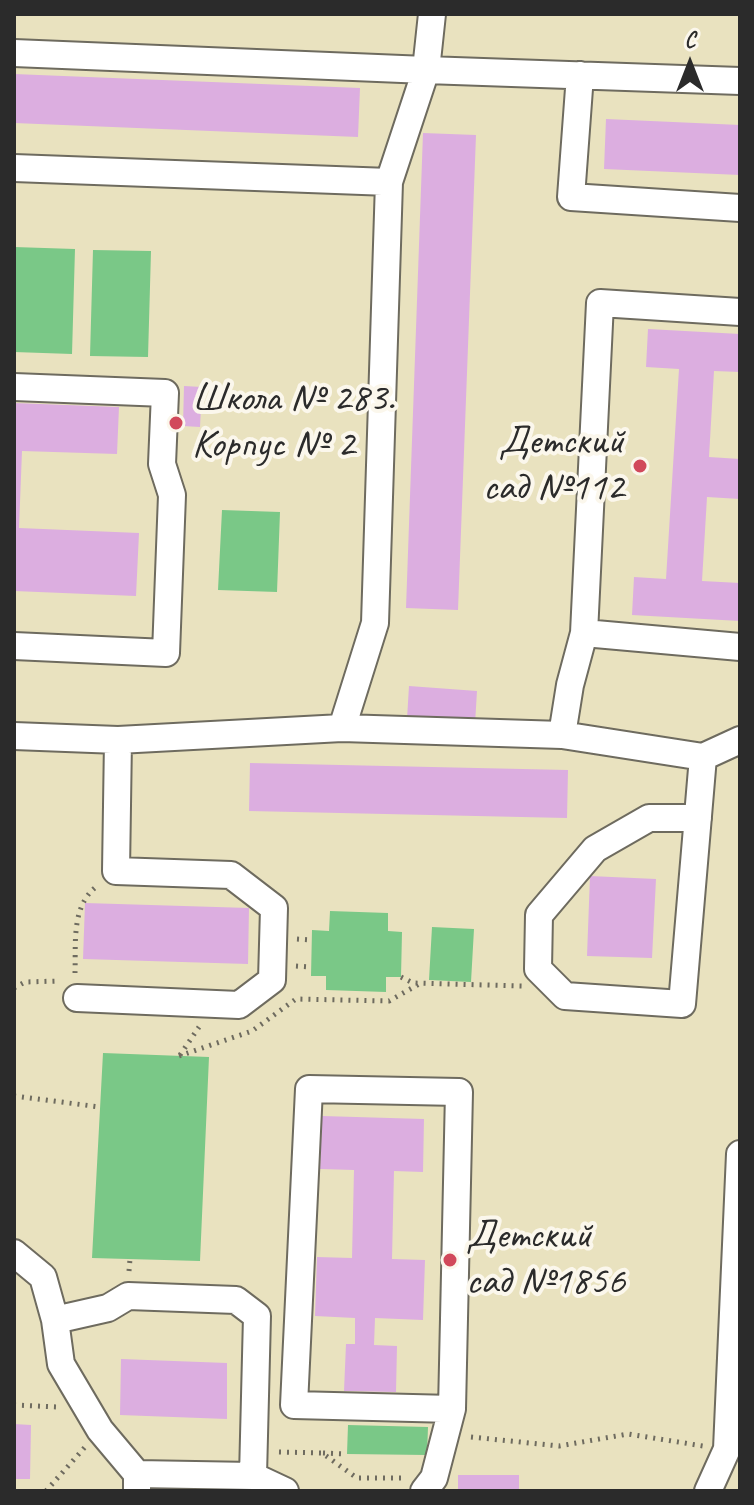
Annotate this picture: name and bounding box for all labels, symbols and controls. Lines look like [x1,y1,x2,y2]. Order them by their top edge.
north arrow [650,24,730,104]
text: С [685,26,695,54]
place label: Школа № 283. Корпус № 2 [192,376,395,470]
marker: Школа № 283. Корпус № 2 [167,414,185,432]
place label: Детский сад №112 [483,419,624,513]
marker: Детский сад №112 [631,457,649,475]
place label: Детский сад №1856 [466,1213,625,1307]
marker: Детский сад №1856 [441,1251,459,1269]

